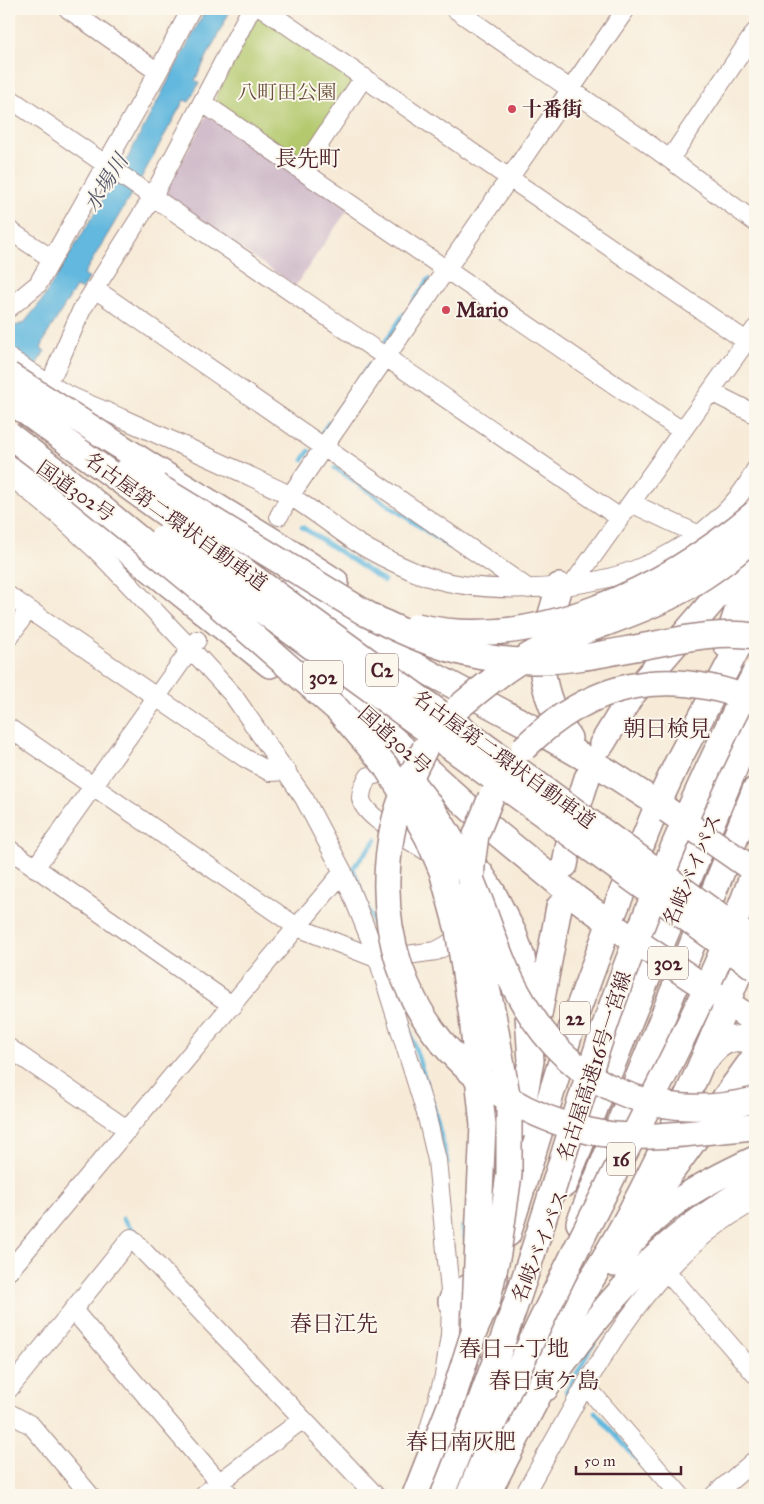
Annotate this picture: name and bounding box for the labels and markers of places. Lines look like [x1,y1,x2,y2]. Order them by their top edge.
place label: 十番街 [522,97,582,121]
marker: 十番街 [506,103,518,115]
place label: Mario [456,298,508,322]
marker: Mario [440,304,452,316]

